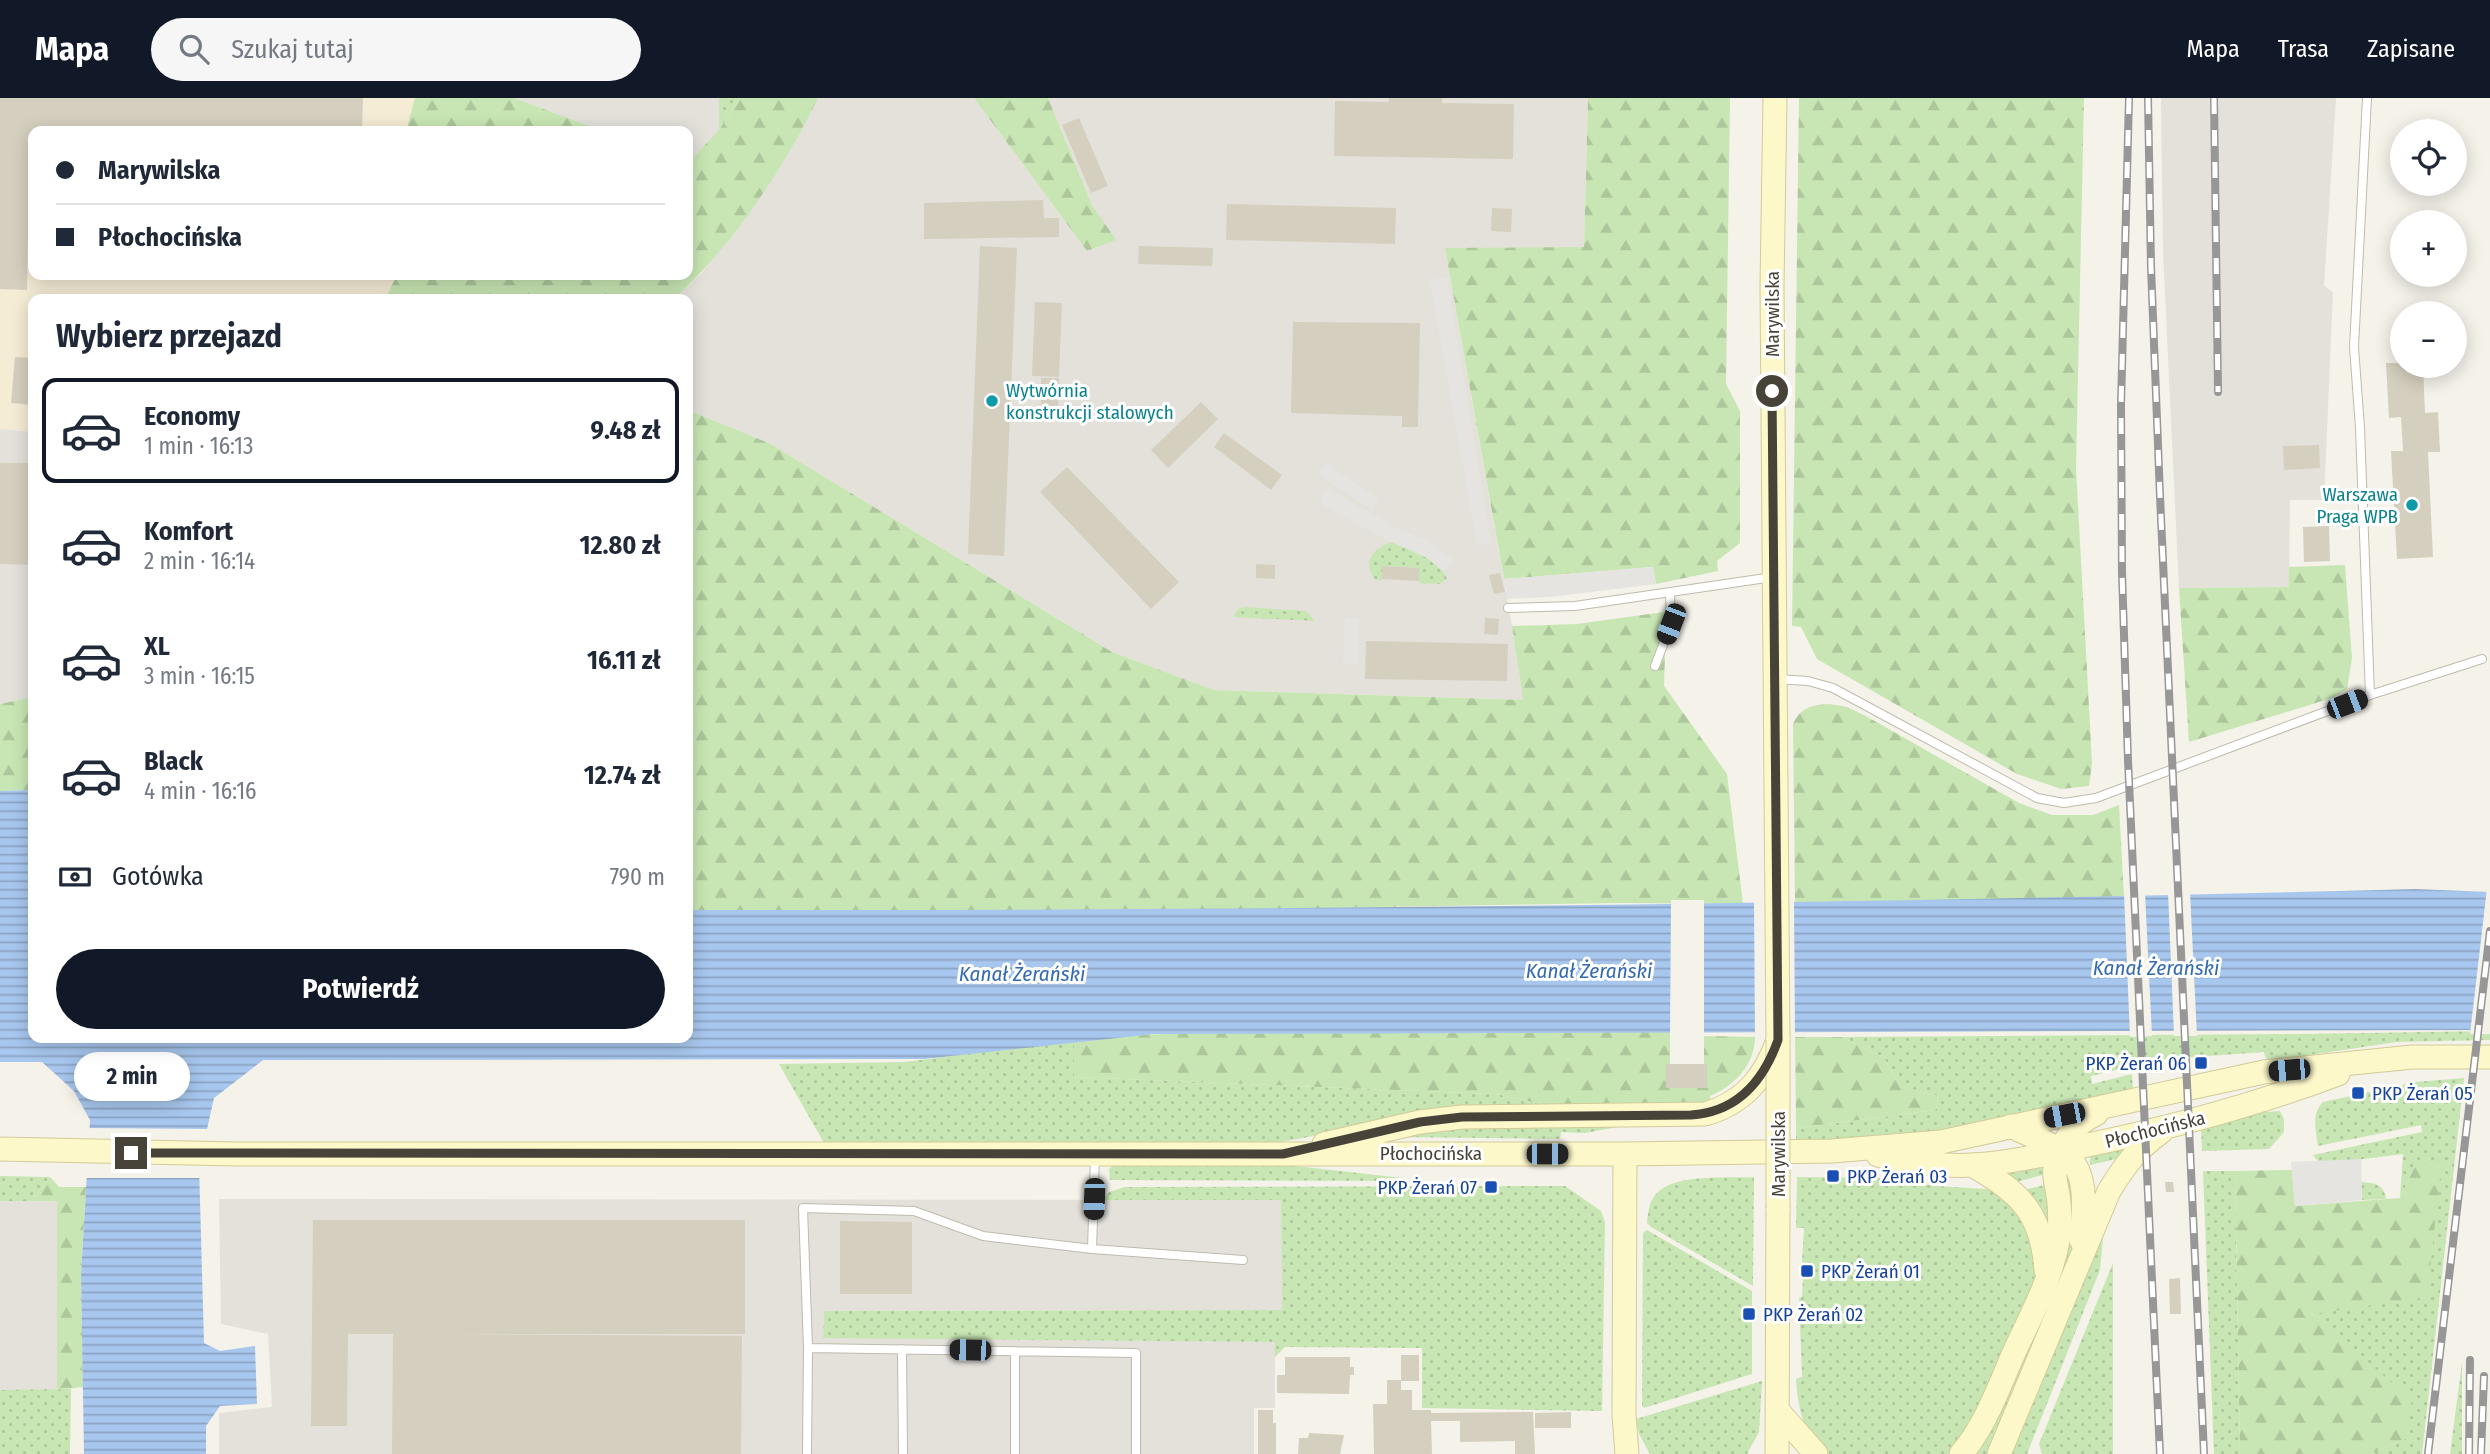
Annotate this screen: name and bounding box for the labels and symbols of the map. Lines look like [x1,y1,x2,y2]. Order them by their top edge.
street label: Marywilska [1761,271,1784,357]
route start [1756,375,1788,407]
place label: Wytwórnia konstrukcji stalowych [1006,379,1174,424]
marker: Wytwórnia konstrukcji stalowych [984,393,1000,409]
place label: Warszawa Praga WPB [2316,483,2398,528]
marker: Warszawa Praga WPB [2404,497,2420,513]
car [1654,601,1689,647]
car [2324,687,2371,721]
water label: Kanał Żerański [2093,955,2220,981]
water label: Kanał Żerański [1526,958,1653,984]
water label: Kanał Żerański [959,961,1086,987]
callout: 2 min [73,1052,189,1100]
place label: PKP Żerań 06 [2086,1052,2187,1075]
marker: PKP Żerań 06 [2193,1055,2209,1071]
car [2268,1058,2311,1082]
place label: PKP Żerań 05 [2372,1082,2473,1105]
marker: PKP Żerań 05 [2350,1085,2366,1101]
car [2042,1101,2087,1129]
street label: Płochocińska [2103,1106,2208,1153]
street label: Marywilska [1767,1111,1790,1197]
route end [115,1137,147,1169]
street label: Płochocińska [1380,1142,1482,1165]
car [1527,1144,1569,1165]
place label: PKP Żerań 03 [1847,1165,1947,1188]
marker: PKP Żerań 03 [1825,1168,1841,1184]
place label: PKP Żerań 07 [1378,1176,1477,1199]
car [1083,1178,1106,1220]
marker: PKP Żerań 07 [1483,1179,1499,1195]
place label: PKP Żerań 01 [1821,1260,1920,1283]
marker: PKP Żerań 01 [1799,1263,1815,1279]
place label: PKP Żerań 02 [1763,1303,1863,1326]
marker: PKP Żerań 02 [1741,1306,1757,1322]
car [949,1339,992,1361]

